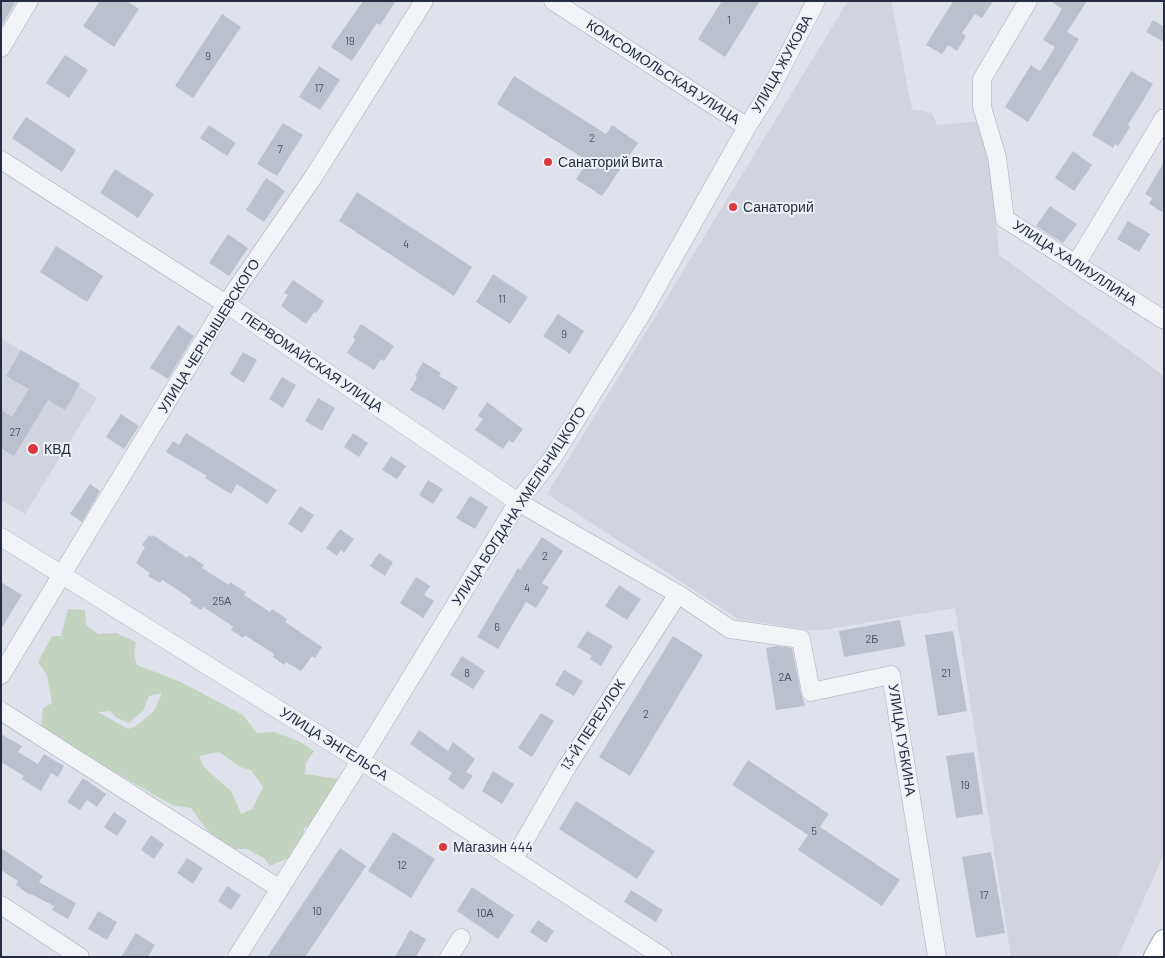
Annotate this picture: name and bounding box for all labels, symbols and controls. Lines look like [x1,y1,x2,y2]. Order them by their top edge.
street label: УЛИЦА ЖУКОВА [748,12,816,116]
house number: 1 [727,13,731,27]
street label: КОМСОМОЛЬСКАЯ УЛИЦА [583,16,743,128]
house number: 19 [345,34,355,48]
house number: 9 [205,49,211,63]
house number: 17 [314,81,324,95]
house number: 2 [589,131,595,145]
house number: 7 [277,142,283,156]
place label: Санаторий Вита [558,154,663,170]
marker: Санаторий Вита [542,156,554,168]
place label: Санаторий [743,199,814,215]
marker: Санаторий [727,201,739,213]
street label: УЛИЦА ХАЛИУЛЛИНА [1010,217,1140,309]
house number: 4 [403,237,409,251]
street label: УЛИЦА ЧЕРНЫШЕВСКОГО [155,256,263,416]
house number: 11 [498,292,506,306]
street label: ПЕРВОМАЙСКАЯ УЛИЦА [238,308,386,416]
house number: 9 [561,327,567,341]
street label: УЛИЦА БОГДАНА ХМЕЛЬНИЦКОГО [448,403,590,609]
house number: 27 [9,425,21,439]
place label: КВД [44,441,71,457]
marker: КВД [26,442,40,456]
house number: 2 [542,549,548,563]
house number: 4 [524,581,530,595]
house number: 25А [213,594,231,608]
house number: 6 [494,620,500,634]
house number: 2Б [865,632,879,646]
house number: 8 [464,666,470,680]
house number: 21 [941,666,951,680]
house number: 2А [778,670,792,684]
street label: 13-Й ПЕРЕУЛОК [557,676,629,774]
street label: УЛИЦА ГУБКИНА [885,683,919,797]
street label: УЛИЦА ЭНГЕЛЬСА [277,704,391,784]
house number: 2 [643,707,649,721]
house number: 19 [960,778,970,792]
house number: 5 [811,824,817,838]
place label: Магазин 444 [453,839,533,855]
marker: Магазин 444 [437,841,449,853]
house number: 12 [397,858,407,872]
house number: 17 [979,888,989,902]
house number: 10 [312,904,322,918]
house number: 10А [476,906,494,920]

